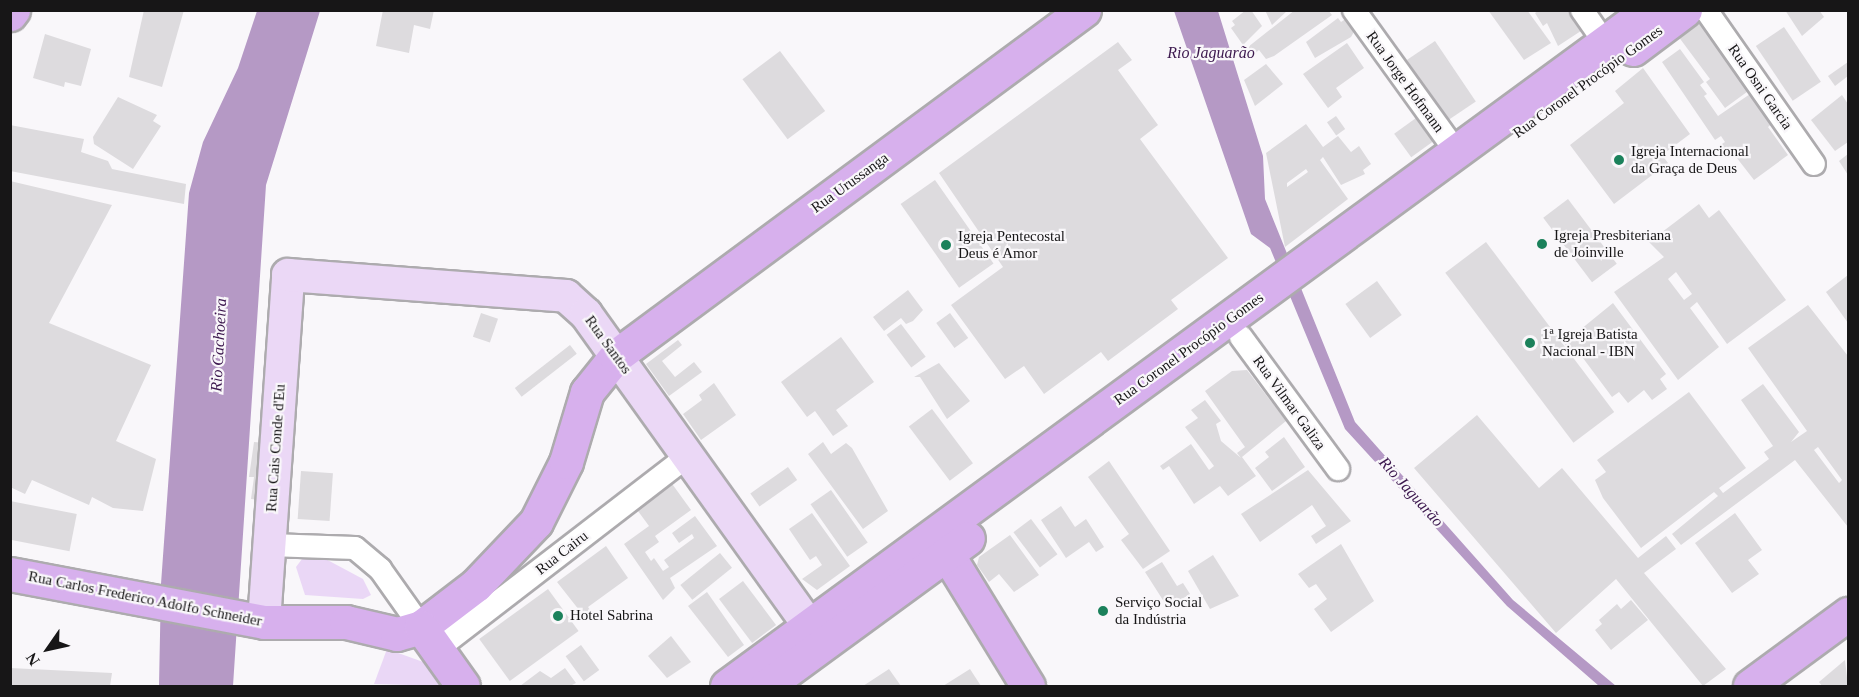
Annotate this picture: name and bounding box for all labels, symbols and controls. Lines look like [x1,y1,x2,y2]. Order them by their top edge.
street label: Rua Coronel Procópio Gomes [1510,22,1666,142]
street label: Rua Jorge Hofmann [1362,28,1448,136]
street label: Rua Osni Garcia [1724,41,1796,133]
water label: Rio Jaguarão [1167,43,1255,63]
place label: Igreja Internacional da Graça de Deus [1631,142,1749,177]
street label: Rua Urussanga [808,149,892,217]
marker: Igreja Internacional da Graça de Deus [1612,153,1626,167]
place label: Igreja Presbiteriana de Joinville [1554,226,1671,261]
place label: Igreja Pentecostal Deus é Amor [958,227,1065,262]
marker: Igreja Presbiteriana de Joinville [1535,237,1549,251]
marker: Igreja Pentecostal Deus é Amor [939,238,953,252]
street label: Rua Coronel Procópio Gomes [1111,289,1267,409]
water label: Rio Cachoeira [207,298,231,392]
street label: Rua Santos [581,312,635,378]
place label: 1ª Igreja Batista Nacional - IBN [1542,325,1638,360]
marker: 1ª Igreja Batista Nacional - IBN [1523,336,1537,350]
street label: Rua Vilmar Galiza [1249,352,1329,454]
street label: Rua Cais Conde d'Eu [263,383,289,513]
water label: Rio Jaguarão [1375,453,1447,531]
street label: Rua Cairu [532,527,592,579]
street label: Rua Carlos Frederico Adolfo Schneider [26,567,264,631]
place label: Serviço Social da Indústria [1115,593,1202,628]
marker: Serviço Social da Indústria [1096,604,1110,618]
place label: Hotel Sabrina [570,607,653,625]
marker: Hotel Sabrina [551,609,565,623]
north arrow [18,619,78,679]
text: N [22,650,43,669]

